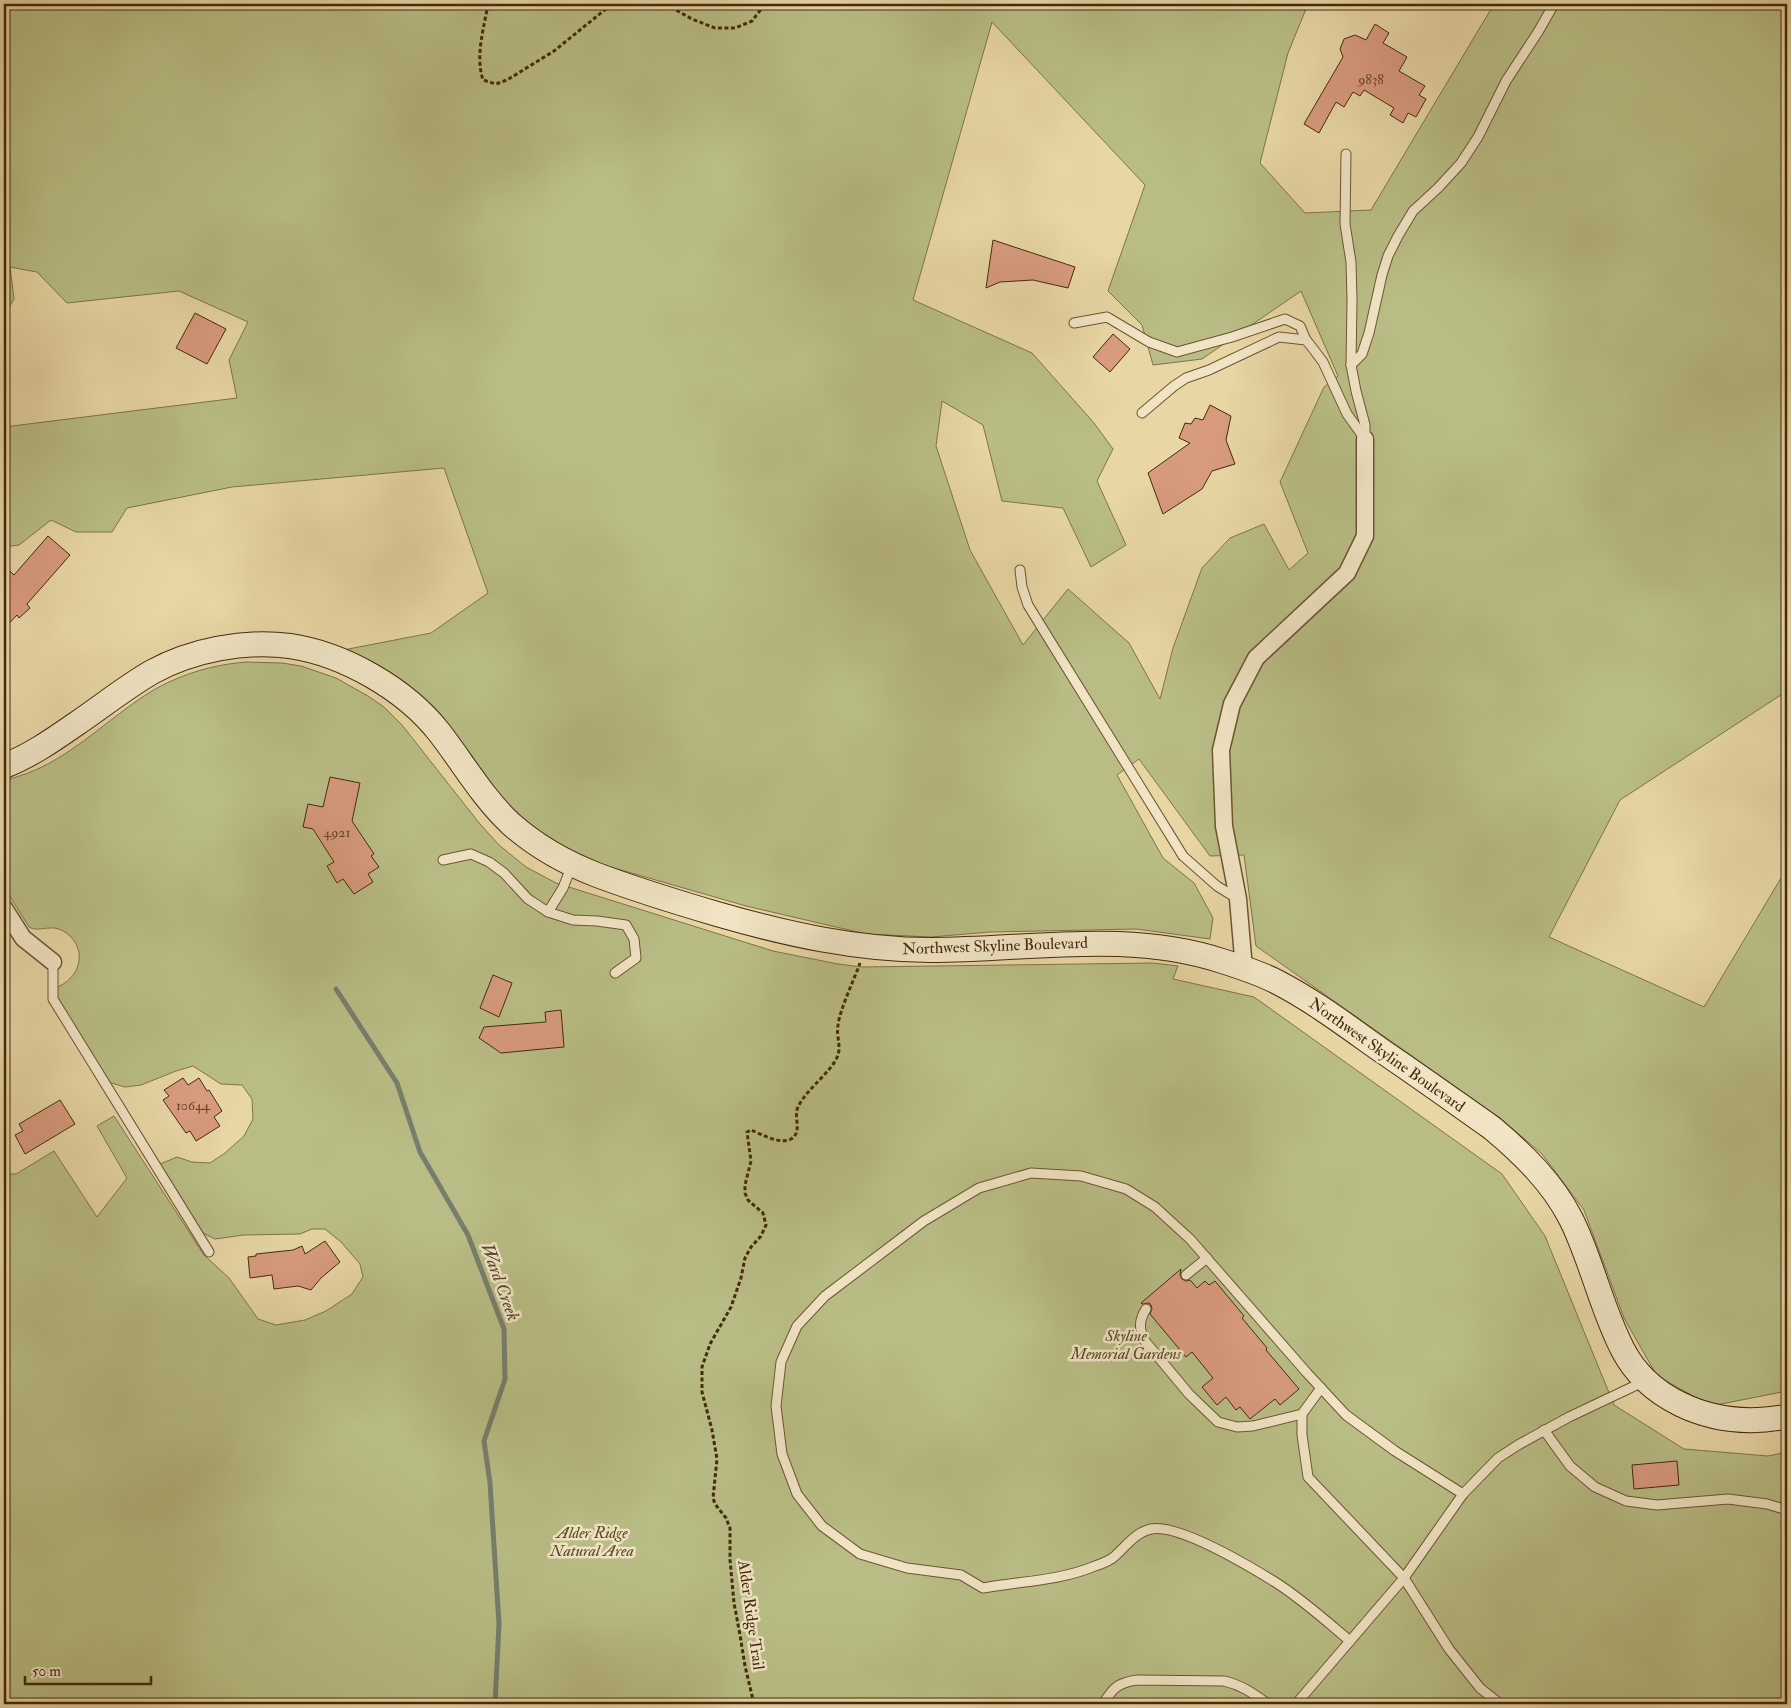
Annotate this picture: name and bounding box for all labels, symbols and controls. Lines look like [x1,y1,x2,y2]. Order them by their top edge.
house number: 9838 [1357,71,1384,88]
house number: 4921 [324,824,350,841]
street label: Northwest Skyline Boulevard [902,933,1088,959]
street label: Northwest Skyline Boulevard [1305,993,1469,1117]
house number: 10644 [176,1097,212,1114]
water label: Ward Creek [475,1240,525,1324]
park label: Skyline Memorial Gardens [1070,1326,1182,1364]
park label: Alder Ridge Natural Area [549,1523,634,1561]
street label: Alder Ridge Trail [733,1558,769,1671]
scale bar [25,1653,151,1685]
text: 50 m [32,1662,61,1681]

